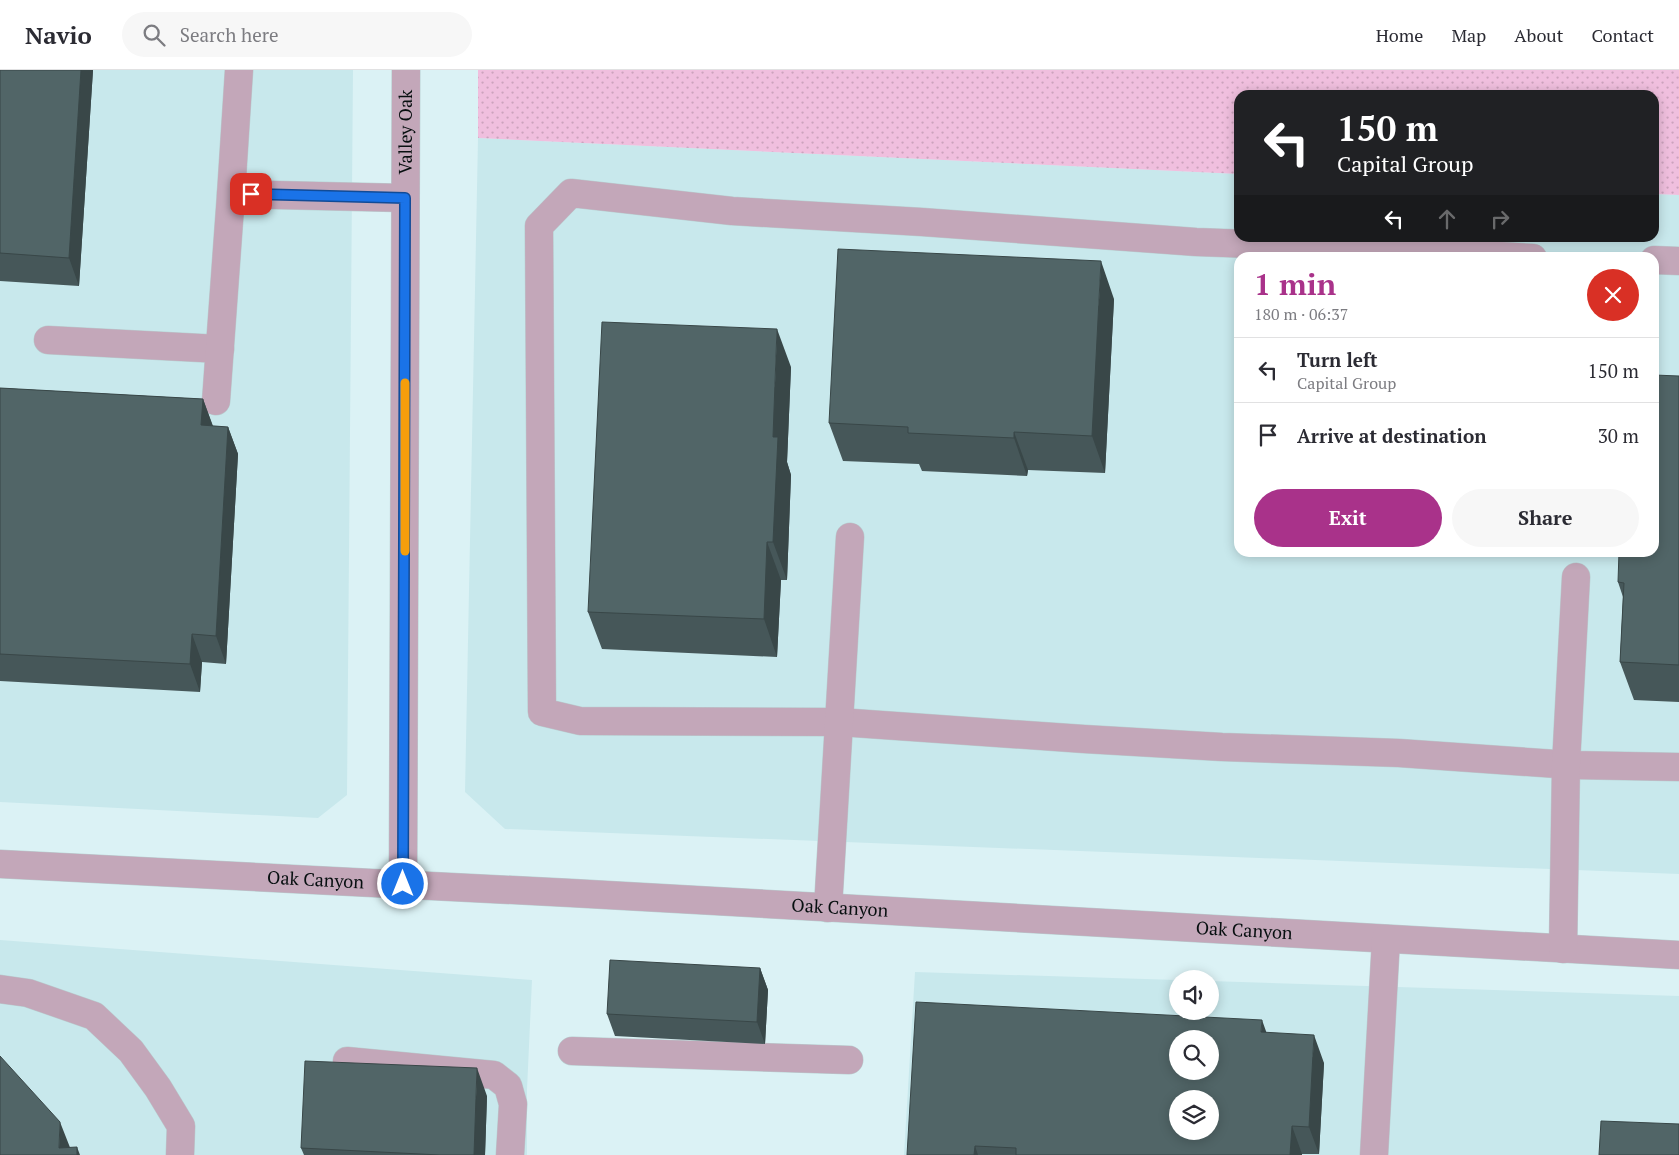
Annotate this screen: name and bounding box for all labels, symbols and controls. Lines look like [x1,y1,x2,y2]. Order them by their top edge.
search box [122,12,472,57]
text: Navio [25,19,92,51]
icon: search [140,21,168,49]
text: Search here [180,22,279,47]
text: Home [1376,23,1423,47]
text: Map [1451,23,1486,47]
text: About [1514,23,1563,47]
text: Contact [1591,23,1654,47]
street label: Valley Oak [393,89,417,174]
text: 150 m [1337,105,1438,151]
icon: left [1254,110,1319,175]
text: Capital Group [1337,149,1473,178]
pin [230,173,272,215]
icon: arrive [237,180,265,208]
icon: left [1380,205,1408,233]
icon: ahead [1433,205,1461,233]
icon: right [1486,205,1514,233]
text: 1 min [1254,264,1336,304]
button: close [1587,269,1639,321]
text: 180 m · 06:37 [1254,303,1348,325]
text: Turn left [1297,347,1378,372]
icon: left [1254,356,1282,384]
text: 150 m [1588,358,1639,383]
text: Capital Group [1297,372,1396,394]
icon: arrive [1254,421,1282,449]
text: Arrive at destination [1297,423,1486,448]
text: 30 m [1598,423,1639,448]
button: Exit [1254,489,1442,547]
button: Share [1452,489,1639,547]
position arrow [376,857,428,909]
street label: Oak Canyon [267,865,365,893]
street label: Oak Canyon [791,892,889,922]
street label: Oak Canyon [1195,915,1294,944]
map controls [1169,970,1219,1140]
button: sound [1169,970,1219,1020]
button: search [1169,1030,1219,1080]
button: layers [1169,1090,1219,1140]

